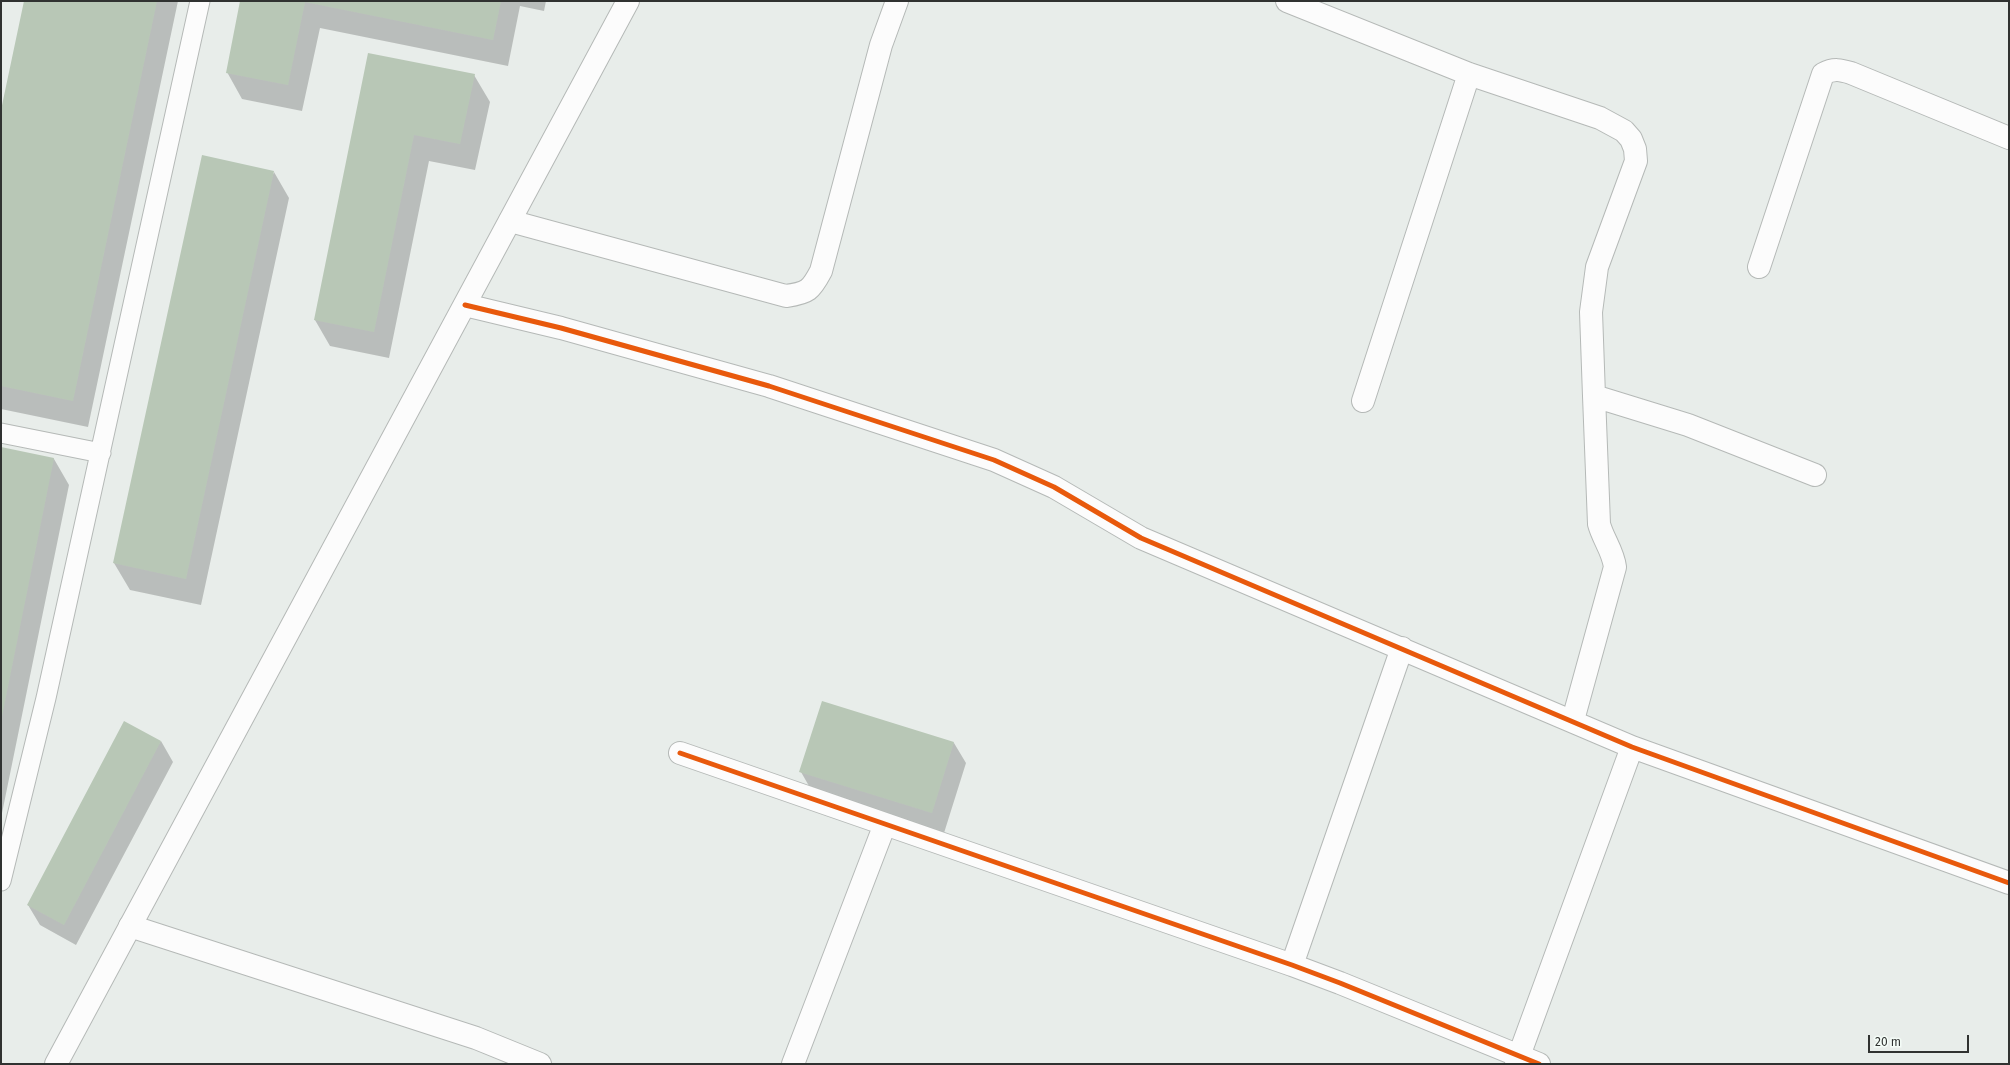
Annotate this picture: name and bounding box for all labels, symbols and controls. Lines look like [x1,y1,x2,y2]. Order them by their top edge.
scale bar [1870,1027,1971,1053]
text: 20 m [1875,1035,1901,1049]

